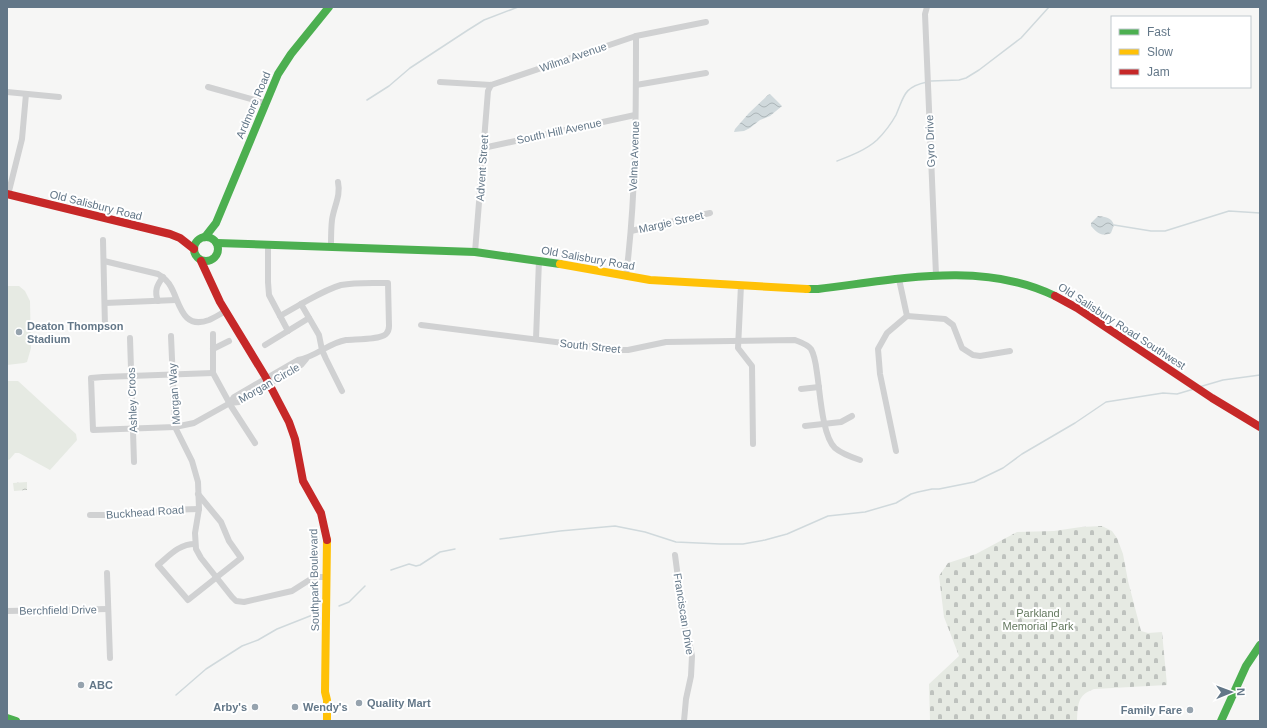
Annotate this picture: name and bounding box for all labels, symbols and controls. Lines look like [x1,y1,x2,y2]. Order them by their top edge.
legend [1111,16,1251,88]
text: Fast [1147,25,1171,39]
street label: Wilma Avenue [538,40,608,74]
text: Slow [1147,45,1173,59]
text: Jam [1147,65,1170,79]
street label: Ardmore Road [233,70,273,140]
street label: Gyro Drive [923,115,937,167]
street label: South Hill Avenue [515,116,603,146]
street label: Velma Avenue [627,121,641,191]
street label: Advent Street [474,134,490,202]
street label: Old Salisbury Road [49,188,143,222]
street label: Margie Street [637,209,705,235]
street label: Old Salisbury Road [540,244,636,272]
street label: Old Salisbury Road Southwest [1056,280,1188,372]
place label: Deaton Thompson Stadium [27,320,124,345]
marker: Deaton Thompson Stadium [14,327,24,337]
street label: South Street [559,337,621,355]
street label: Morgan Circle [236,361,302,405]
street label: Morgan Way [166,362,182,425]
street label: Ashley Croos [125,367,139,433]
street label: Buckhead Road [106,503,184,521]
street label: Southpark Boulevard [307,529,321,631]
street label: Franciscan Drive [672,572,696,656]
street label: Berchfield Drive [19,603,97,617]
park label: Parkland Memorial Park [1003,607,1074,632]
north arrow [1211,672,1251,712]
place label: ABC [89,679,113,691]
marker: ABC [76,680,86,690]
text: N [1235,688,1247,696]
place label: Quality Mart [367,697,431,709]
marker: Quality Mart [354,698,364,708]
place label: Arby's [213,701,247,713]
place label: Wendy's [303,701,348,713]
marker: Arby's [250,702,260,712]
marker: Wendy's [290,702,300,712]
place label: Family Fare [1121,704,1182,716]
marker: Family Fare [1185,705,1195,715]

